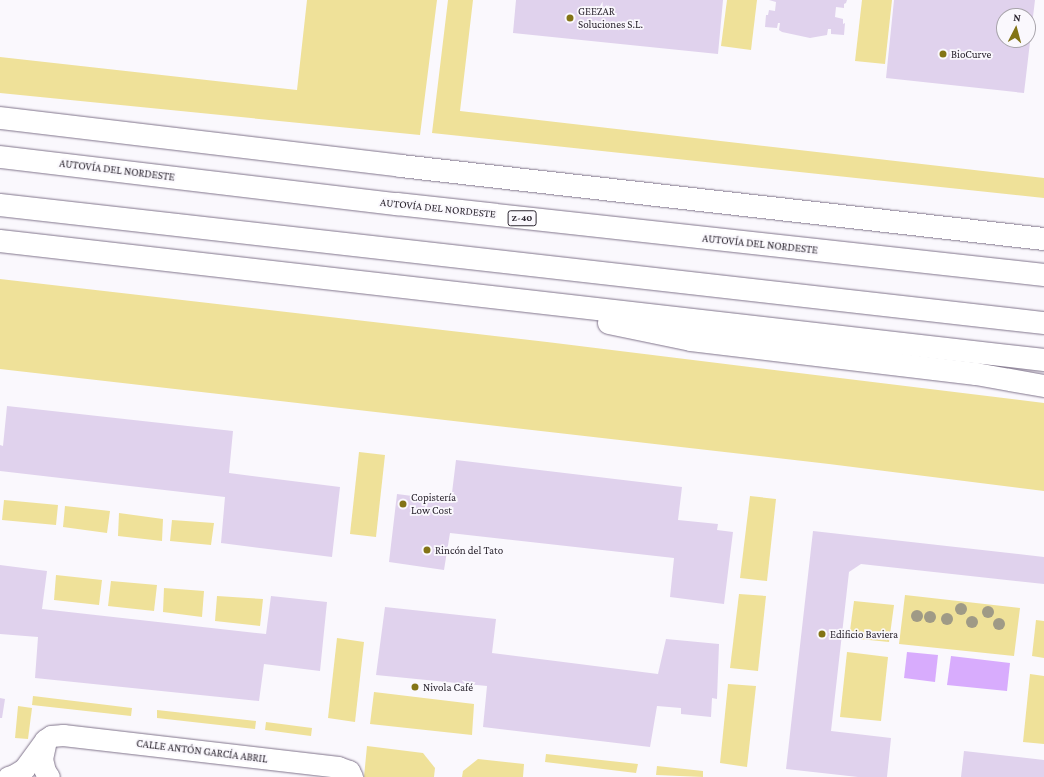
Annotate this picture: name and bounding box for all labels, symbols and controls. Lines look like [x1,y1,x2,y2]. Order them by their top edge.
place label: GEEZAR Soluciones S.L. [578,5,643,31]
north arrow [996,8,1036,48]
text: N [1013,11,1022,23]
marker: GEEZAR Soluciones S.L. [565,13,575,23]
place label: BioCurve [951,47,991,61]
marker: BioCurve [938,49,948,59]
street label: AUTOVÍA DEL NORDESTE [59,156,175,184]
street label: AUTOVÍA DEL NORDESTE [380,195,496,221]
road number: Z-40 [507,210,537,226]
street label: AUTOVÍA DEL NORDESTE [702,231,818,257]
place label: Copistería Low Cost [411,491,456,517]
marker: Copistería Low Cost [398,499,408,509]
place label: Rincón del Tato [435,543,503,557]
marker: Rincón del Tato [422,545,432,555]
place label: Edificio Baviera [830,627,898,641]
marker: Edificio Baviera [817,629,827,639]
place label: Nivola Café [423,680,473,694]
marker: Nivola Café [410,682,420,692]
street label: CALLE ANTÓN GARCÍA ABRIL [136,736,268,766]

